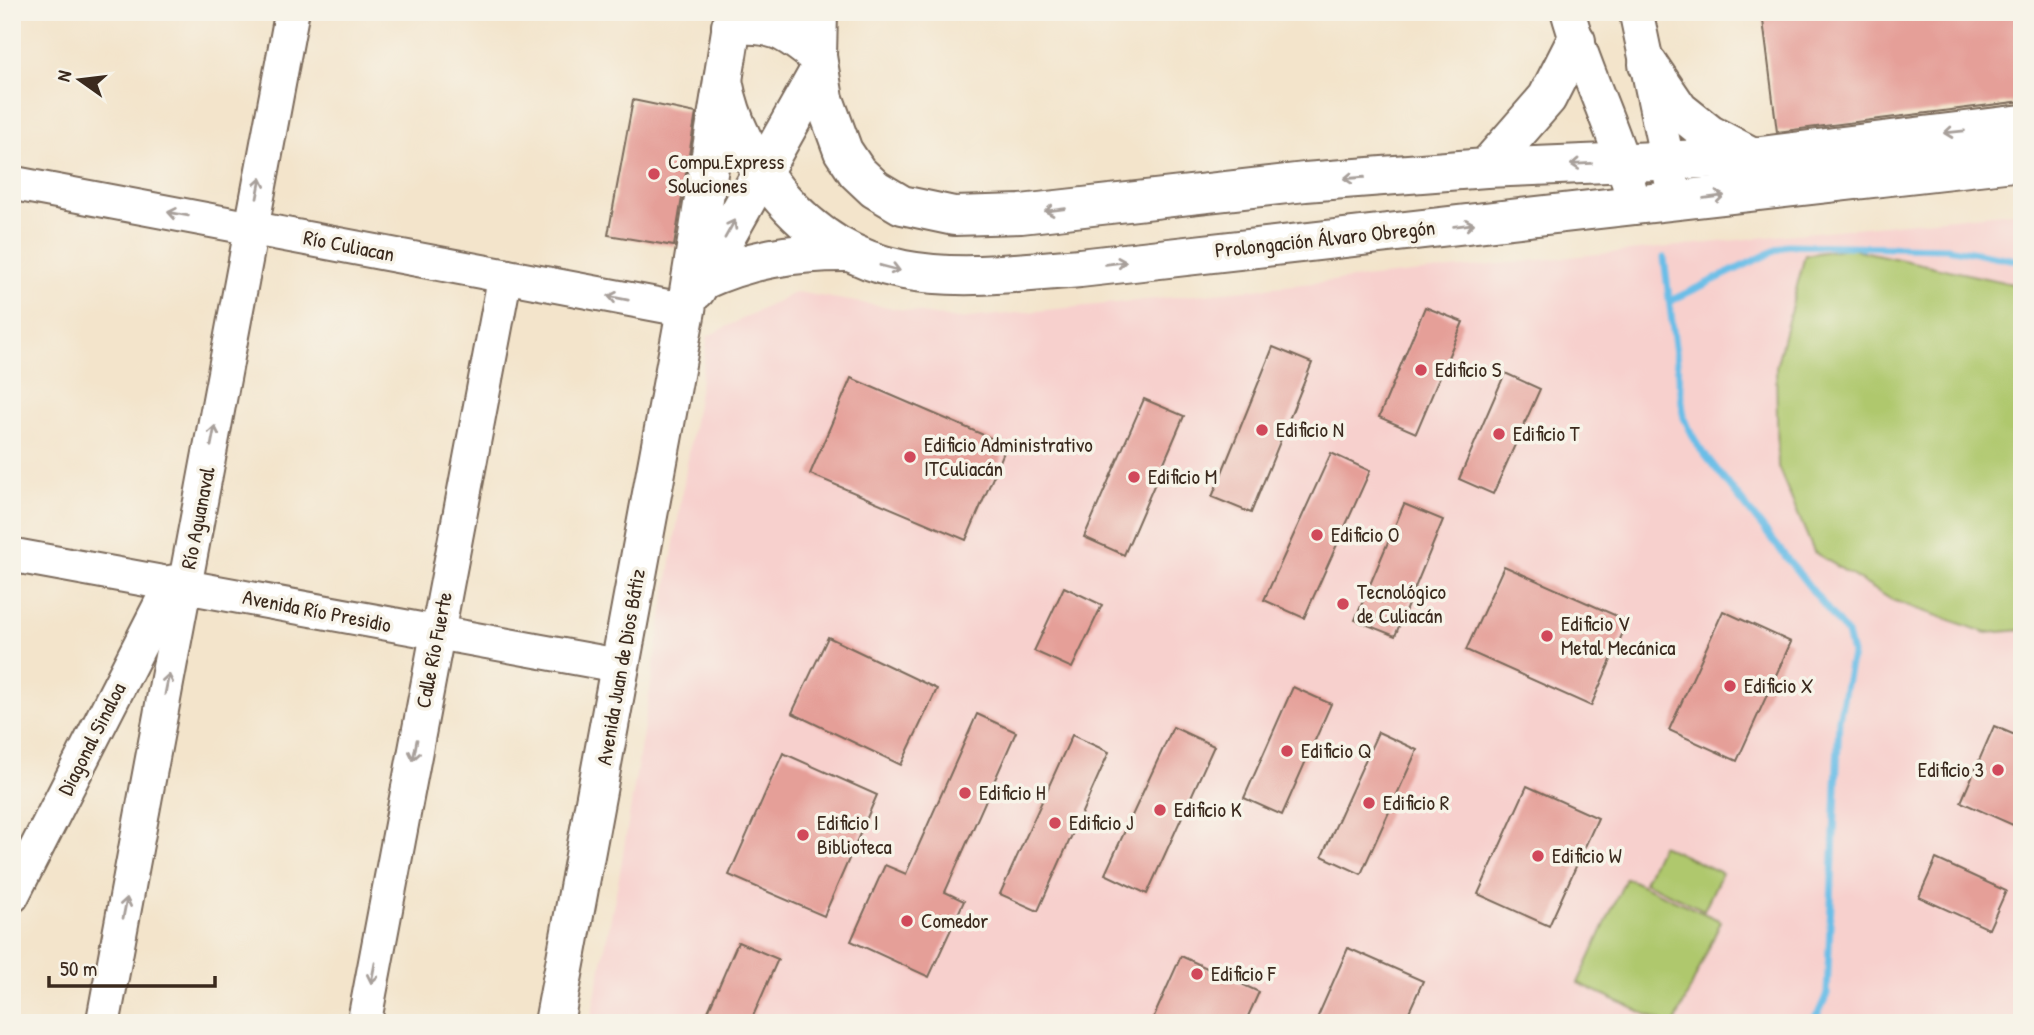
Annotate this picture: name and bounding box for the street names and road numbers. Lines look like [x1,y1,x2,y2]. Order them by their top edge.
street label: Prolongación Álvaro Obregón [1213,213,1437,264]
street label: Río Culiacan [301,223,397,269]
street label: Río Aguanaval [173,464,222,572]
street label: Avenida Juan de Dios Bátiz [589,567,652,767]
street label: Avenida Río Presidio [240,582,394,639]
street label: Calle Río Fuerte [408,589,459,710]
street label: Diagonal Sinaloa [51,677,132,800]

